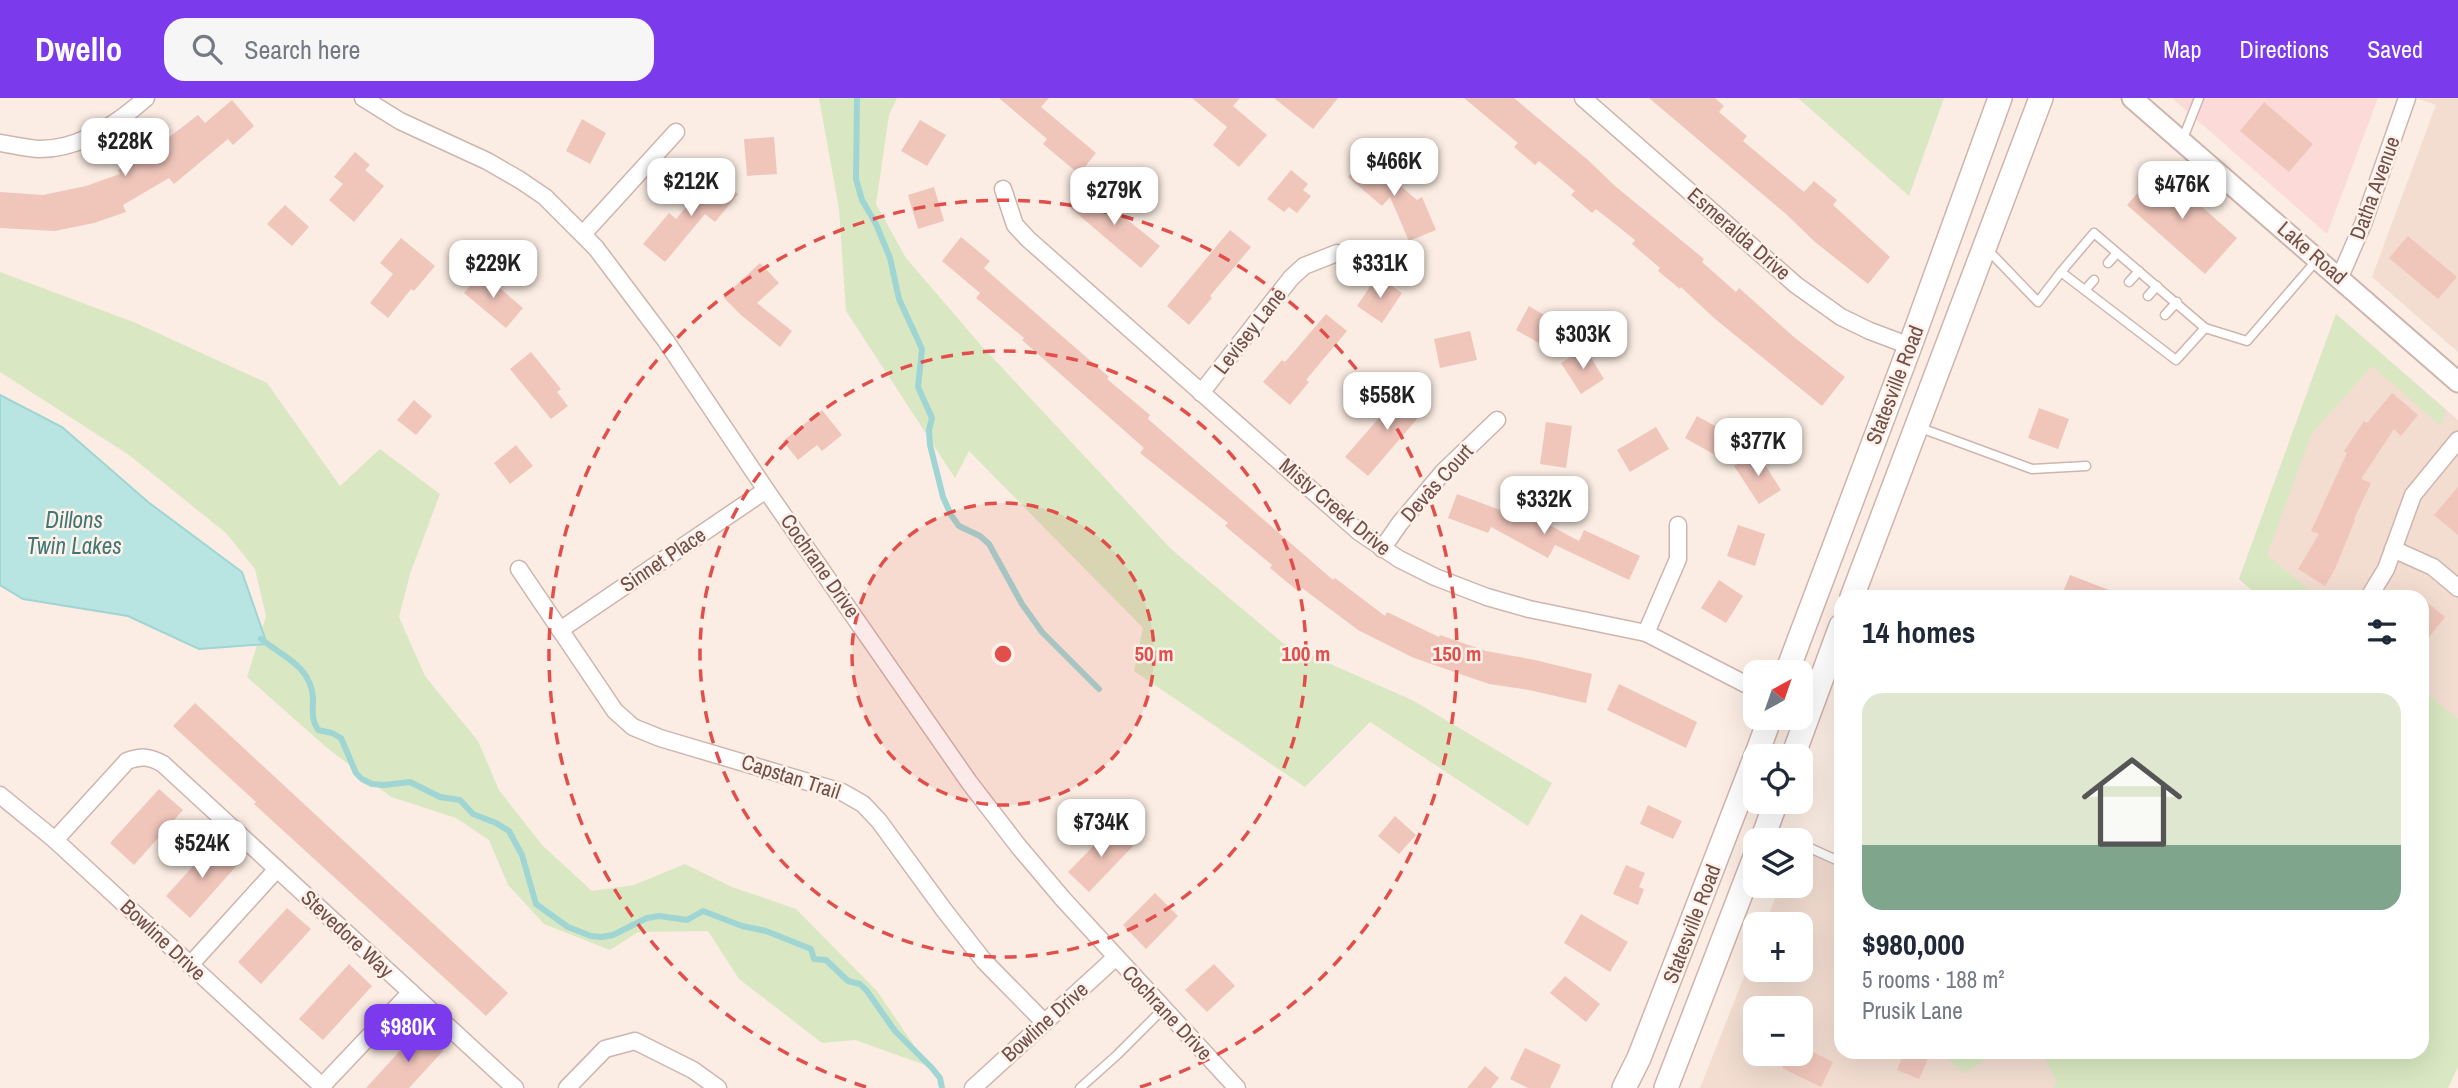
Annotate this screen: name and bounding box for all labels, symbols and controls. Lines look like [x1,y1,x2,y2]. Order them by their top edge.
search box [164,18,654,81]
text: Dwello [35,27,122,71]
icon: search [188,30,226,68]
text: Search here [244,32,360,67]
text: Map [2163,33,2201,65]
text: Directions [2239,33,2329,65]
text: Saved [2367,33,2423,65]
pin: $228K [76,118,174,178]
text: $228K [97,125,153,156]
street label: Datha Avenue [2342,132,2407,243]
pin: $466K [1345,139,1443,198]
text: $466K [1366,145,1422,176]
pin: $212K [642,158,740,218]
pin: $476K [2133,162,2231,221]
text: $212K [663,165,719,196]
pin: $279K [1065,167,1163,227]
text: $476K [2154,168,2210,199]
text: $279K [1086,174,1142,205]
street label: Esmeralda Drive [1681,181,1797,287]
street label: Lake Road [2271,214,2353,291]
pin: $229K [444,240,542,300]
pin: $331K [1331,240,1429,300]
text: $229K [465,247,521,278]
text: $331K [1352,247,1408,278]
street label: Levisey Lane [1207,281,1293,380]
pin: $303K [1534,312,1632,371]
text: $303K [1555,318,1611,349]
street label: Statesville Road [1859,321,1931,449]
pin: $558K [1338,372,1436,432]
text: $558K [1359,379,1415,410]
pin: $377K [1709,418,1807,478]
text: $377K [1730,425,1786,456]
street label: Devas Court [1394,437,1480,528]
street label: Misty Creek Drive [1273,451,1397,562]
pin: $332K [1495,476,1593,536]
text: $332K [1516,483,1572,514]
water label: Dillons Twin Lakes [26,504,122,561]
street label: Cochrane Drive [774,508,867,623]
street label: Sinnet Place [614,520,711,599]
text: 14 homes [1862,612,1976,652]
icon: filters [2363,613,2401,651]
text: 50 m [1134,639,1174,668]
text: 100 m [1282,639,1330,668]
text: 150 m [1433,639,1481,668]
centre of rings [991,642,1015,666]
north arrow [1743,660,1813,730]
map controls [1743,660,1813,1066]
icon: home [2069,739,2195,865]
button: locate [1743,744,1813,814]
street label: Capstan Trail [738,747,844,806]
pin: $734K [1052,800,1150,859]
text: $734K [1073,806,1129,837]
pin: $524K [153,820,251,880]
text: $524K [174,827,230,858]
button: layers [1743,828,1813,898]
street label: Statesville Road [1656,860,1728,988]
street label: Stevedore Way [295,883,400,984]
street label: Bowline Drive [114,892,212,987]
button: + [1743,912,1813,982]
text: $980,000 [1862,924,1965,964]
street label: Cochrane Drive [1116,959,1219,1067]
text: 5 rooms · 188 m² [1862,964,2005,995]
street label: Bowline Drive [995,975,1094,1068]
text: Prusik Lane [1862,995,1963,1026]
button: − [1743,996,1813,1066]
pin: $980K [359,1004,457,1064]
text: $980K [380,1011,436,1042]

